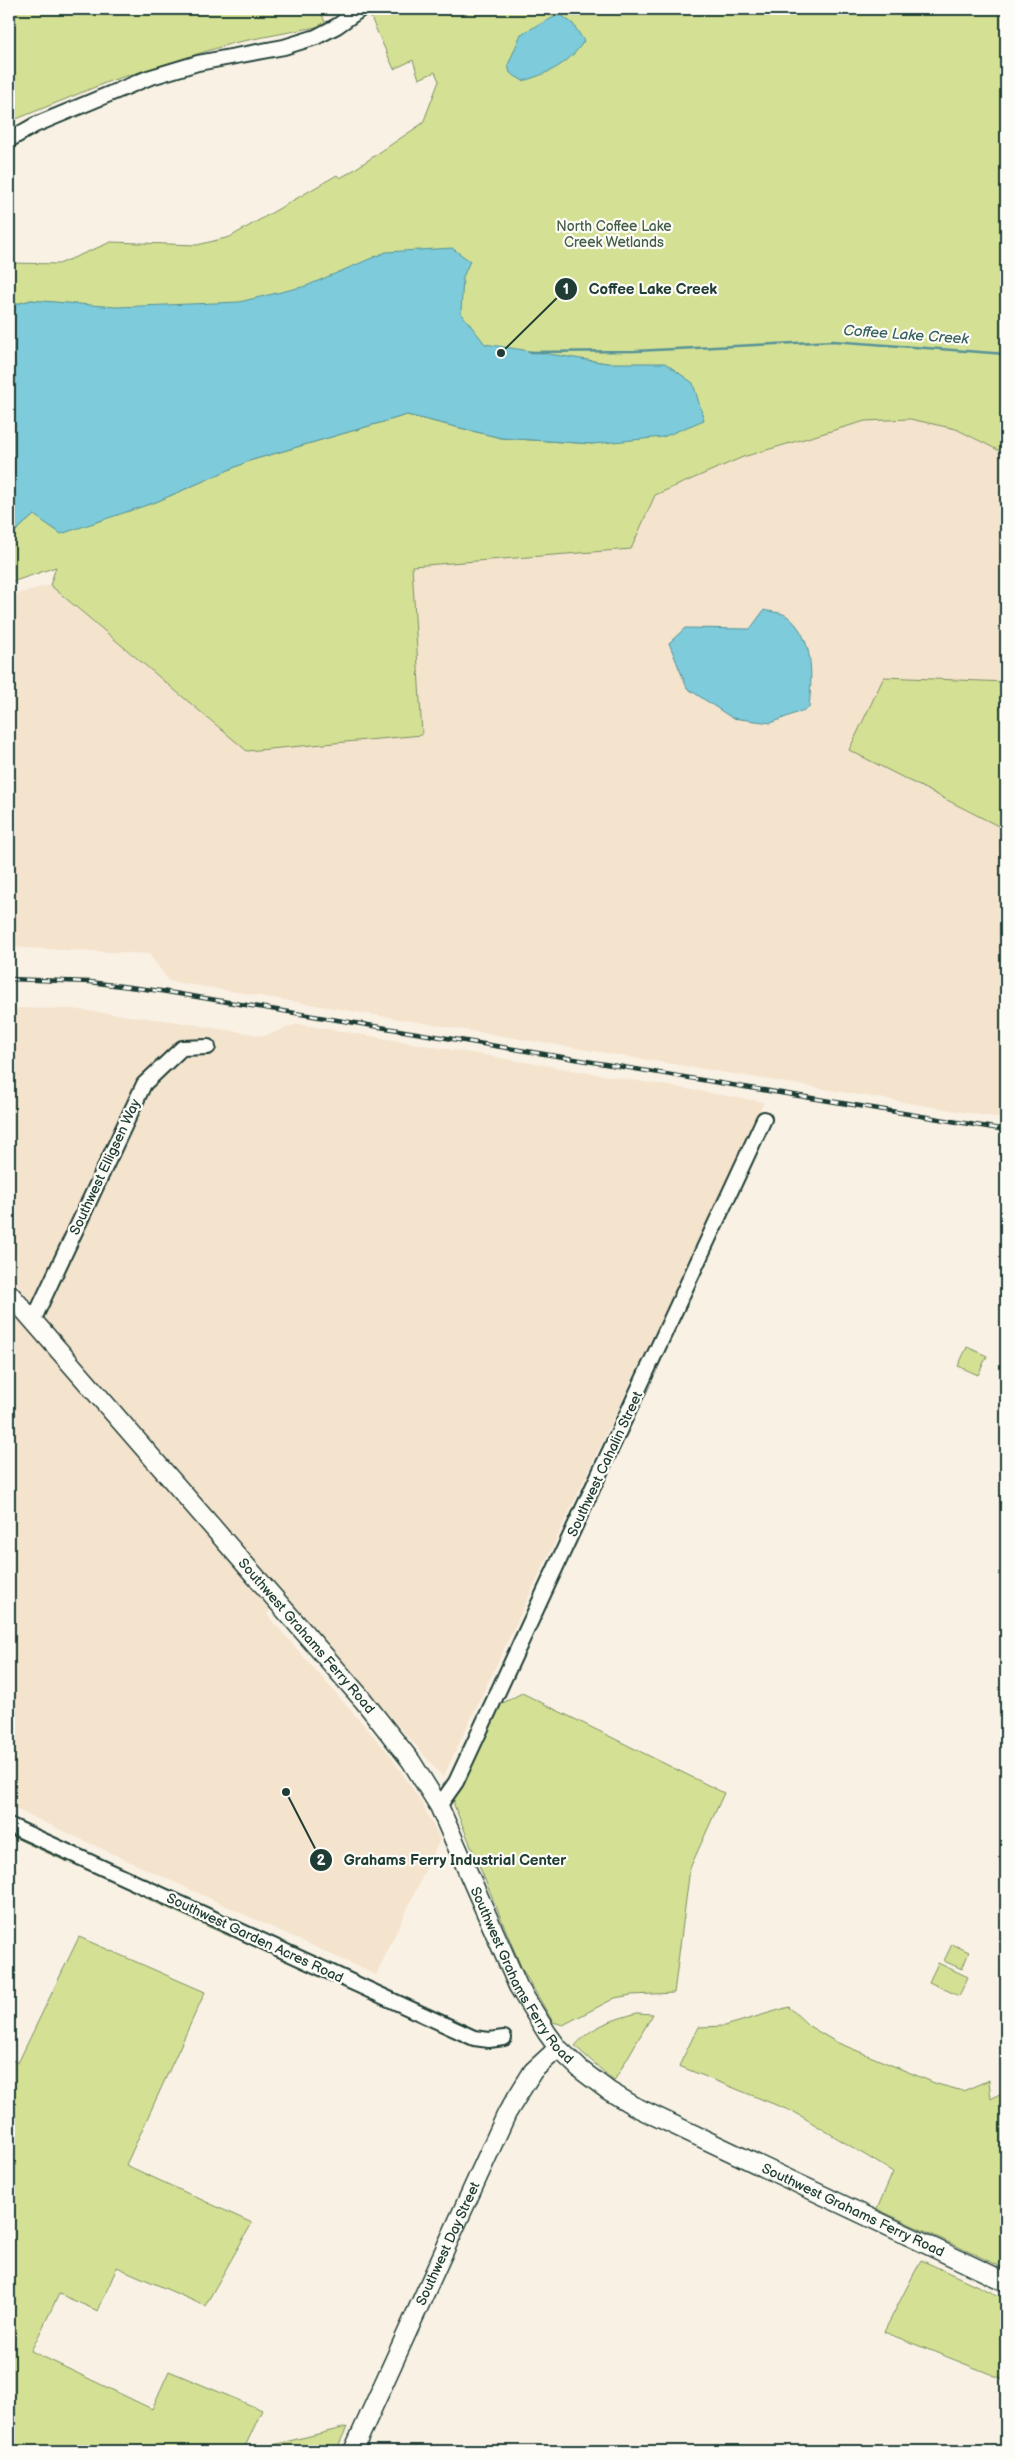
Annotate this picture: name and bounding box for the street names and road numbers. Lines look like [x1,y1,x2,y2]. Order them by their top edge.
street label: Southwest Elligsen Way [66,1096,144,1238]
street label: Southwest Cahalin Street [564,1388,646,1539]
street label: Southwest Grahams Ferry Road [235,1554,379,1717]
street label: Southwest Grahams Ferry Road [467,1884,577,2067]
street label: Southwest Garden Acres Road [164,1889,346,1987]
street label: Southwest Grahams Ferry Road [759,2159,947,2260]
street label: Southwest Day Street [412,2178,483,2308]

